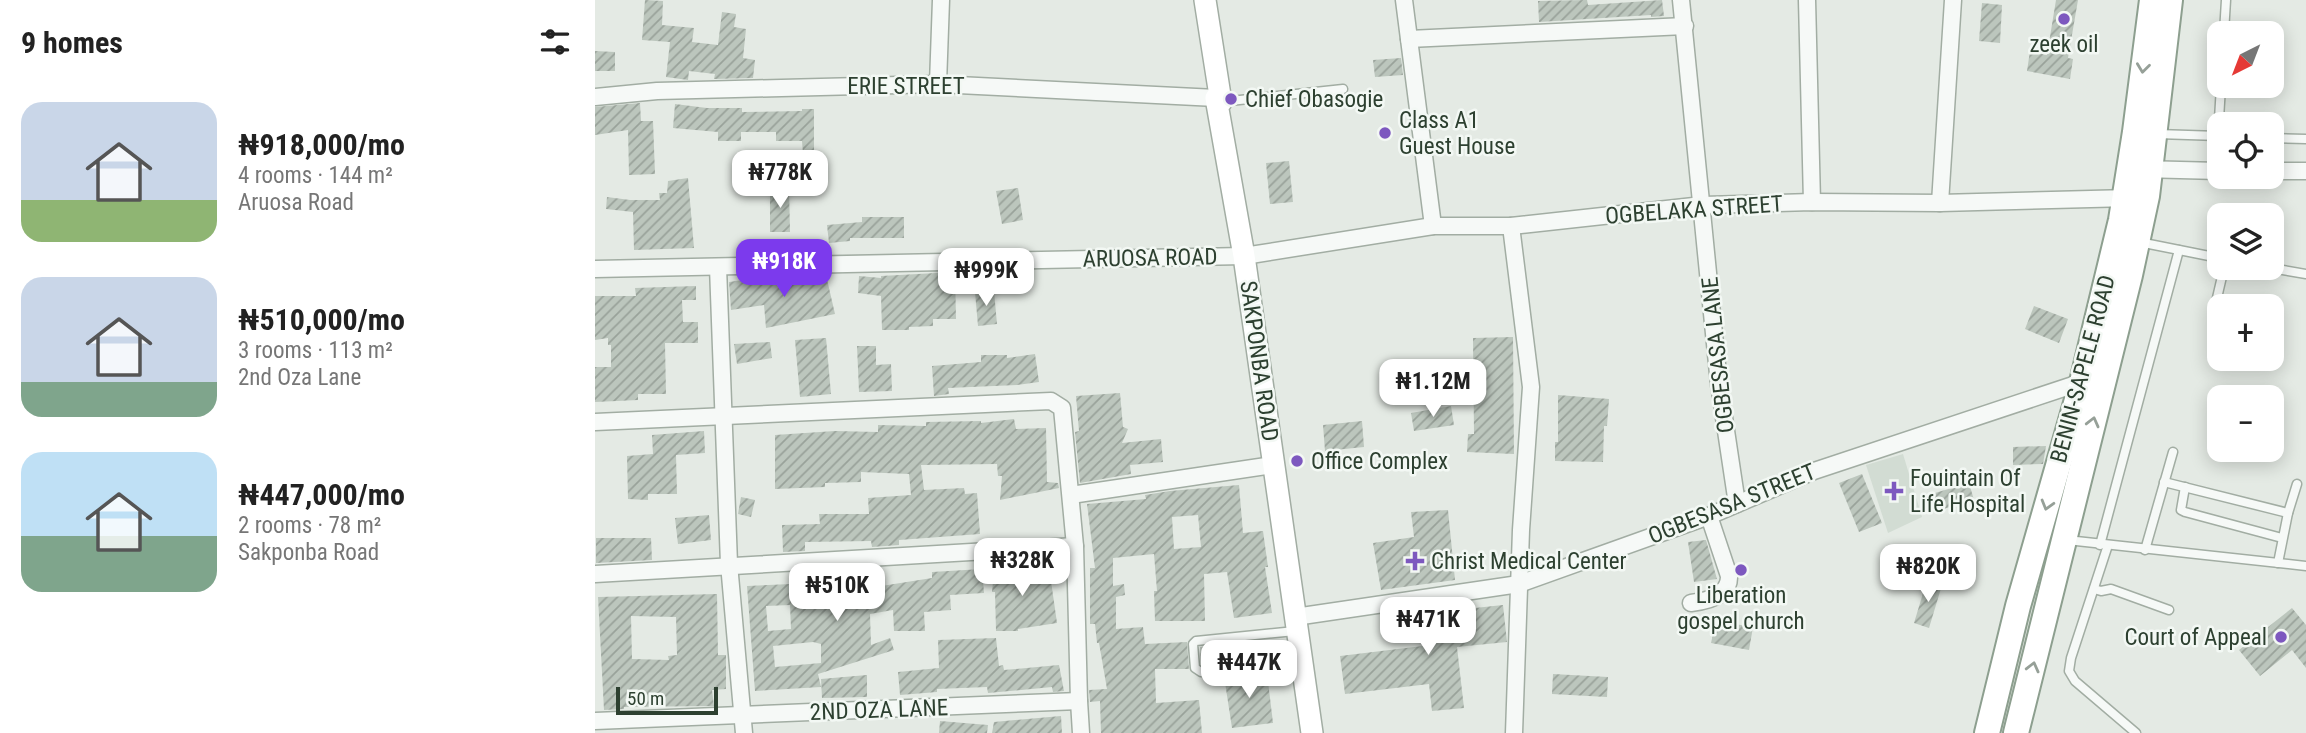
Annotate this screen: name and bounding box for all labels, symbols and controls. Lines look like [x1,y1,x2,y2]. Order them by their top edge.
marker: zeek oil [2056,11,2072,27]
north arrow [2207,21,2284,98]
map controls [2207,21,2284,462]
icon: filters [536,23,574,61]
text: 9 homes [21,25,123,60]
place label: zeek oil [2029,31,2099,58]
one-way arrow [2136,62,2151,74]
street label: ERIE STREET [847,73,965,100]
place label: Chief Obasogie [1245,86,1383,113]
marker: Chief Obasogie [1223,91,1239,107]
place label: Class A1 Guest House [1399,107,1515,160]
button: locate [2207,112,2284,189]
marker: Class A1 Guest House [1377,125,1393,141]
text: ₦918,000/mo [238,127,405,162]
icon: home [77,130,161,214]
pin: ₦778K [731,150,829,210]
text: ₦778K [748,159,812,186]
text: 4 rooms · 144 m² [238,162,393,189]
text: Aruosa Road [238,189,354,216]
street label: OGBELAKA STREET [1604,190,1784,230]
button: layers [2207,203,2284,280]
pin: ₦918K [735,240,833,299]
street label: ARUOSA ROAD [1082,243,1218,273]
text: ₦918K [752,248,816,275]
pin: ₦999K [937,248,1035,308]
text: ₦999K [954,257,1018,284]
street label: BENIN-SAPELE ROAD [2045,272,2121,466]
street label: OGBESASA LANE [1696,275,1740,435]
street label: SAKPONBA ROAD [1234,279,1284,443]
button: + [2207,294,2284,371]
text: ₦510,000/mo [238,302,405,337]
icon: home [77,305,161,389]
text: 3 rooms · 113 m² [238,337,393,364]
pin: ₦1.12M [1376,360,1490,419]
text: 2nd Oza Lane [238,364,361,391]
text: ₦1.12M [1395,368,1471,395]
button: − [2207,385,2284,462]
one-way arrow [2085,416,2099,428]
place label: Office Complex [1311,448,1448,475]
marker: Office Complex [1289,453,1305,469]
street label: OGBESASA STREET [1644,458,1820,550]
place label: Fouintain Of Life Hospital [1910,465,2025,518]
text: ₦447,000/mo [238,477,405,512]
icon: home [77,480,161,564]
marker: Fouintain Of Life Hospital [1884,481,1904,501]
one-way arrow [2041,498,2055,510]
text: 2 rooms · 78 m² [238,512,381,539]
pin: ₦328K [973,538,1071,598]
text: Sakponba Road [238,539,379,566]
pin: ₦820K [1879,544,1977,604]
text: ₦328K [990,547,1054,574]
place label: Christ Medical Center [1431,548,1627,575]
marker: Christ Medical Center [1405,551,1425,571]
text: ₦820K [1896,553,1960,580]
marker: Liberation gospel church [1733,562,1749,578]
pin: ₦510K [788,564,886,623]
text: ₦510K [805,572,869,599]
place label: Liberation gospel church [1677,582,1805,635]
pin: ₦471K [1379,598,1477,657]
text: ₦471K [1396,606,1460,633]
place label: Court of Appeal [2125,624,2267,651]
marker: Court of Appeal [2273,629,2289,645]
pin: ₦447K [1200,640,1298,700]
text: ₦447K [1217,649,1281,676]
one-way arrow [2024,661,2039,673]
scale bar [616,684,717,716]
text: 50 m [627,687,664,710]
street label: 2ND OZA LANE [809,694,949,726]

